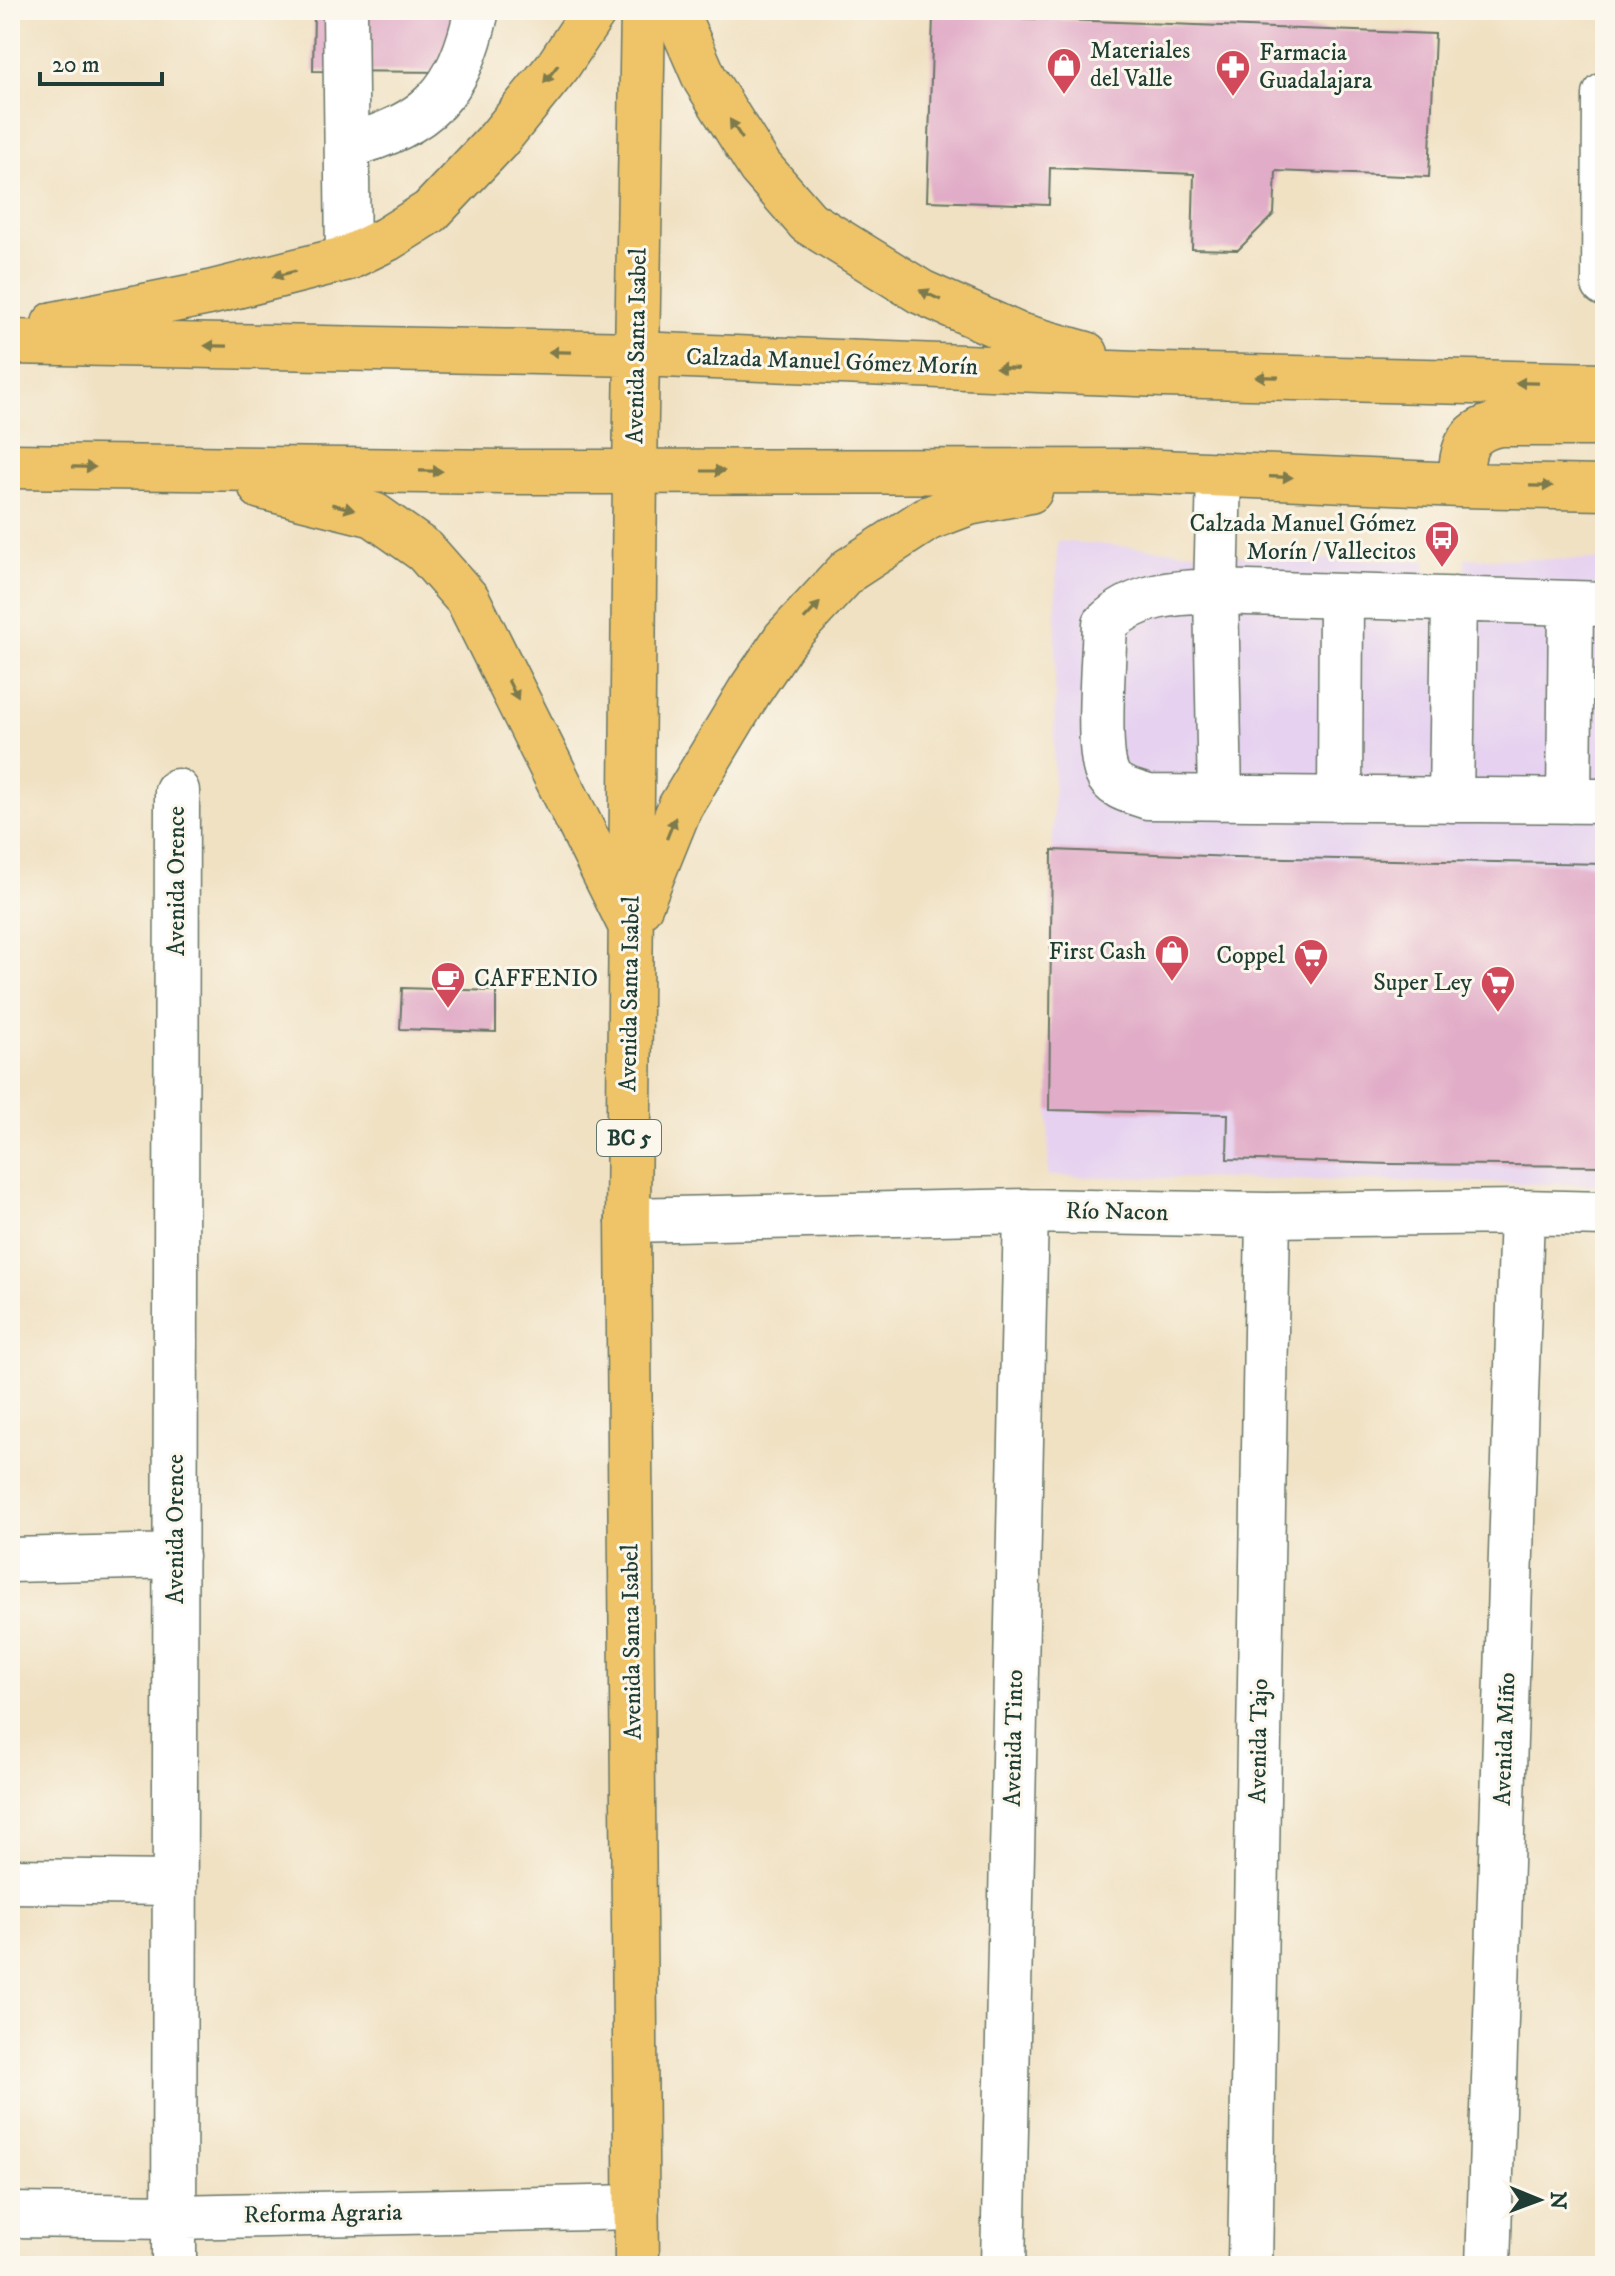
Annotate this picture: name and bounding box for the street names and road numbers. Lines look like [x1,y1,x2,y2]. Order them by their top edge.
street label: Avenida Santa Isabel [620,247,654,444]
street label: Calzada Manuel Gómez Morín [685,342,979,382]
street label: Avenida Orence [162,806,192,956]
street label: Avenida Santa Isabel [613,895,647,1092]
road number: BC 5 [597,1120,661,1156]
street label: Río Nacon [1065,1196,1169,1228]
street label: Avenida Orence [161,1454,191,1604]
street label: Avenida Santa Isabel [615,1543,649,1740]
street label: Avenida Tinto [998,1669,1030,1807]
street label: Avenida Miño [1488,1672,1522,1806]
street label: Avenida Tajo [1243,1678,1275,1804]
street label: Reforma Agraria [243,2198,403,2230]

